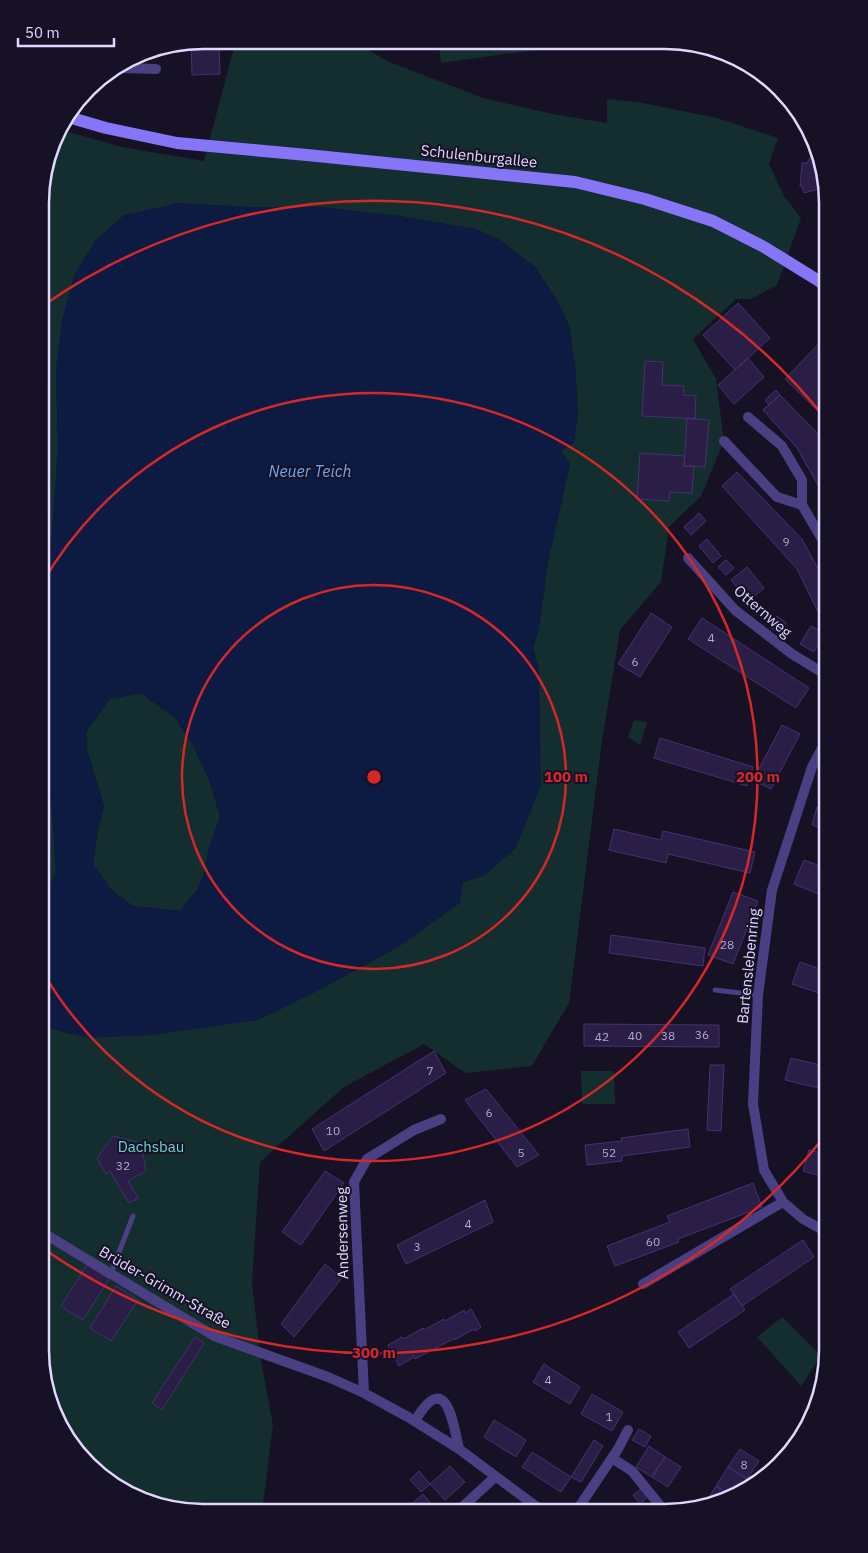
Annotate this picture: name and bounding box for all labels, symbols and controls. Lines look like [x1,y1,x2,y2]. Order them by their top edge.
scale bar [18,15,114,47]
text: 50 m [25,23,60,42]
street label: Schulenburgallee [420,140,538,172]
water label: Neuer Teich [268,461,352,481]
house number: 9 [782,534,790,549]
street label: Otternweg [730,581,796,641]
house number: 4 [707,630,715,645]
house number: 6 [631,654,639,669]
text: 100 m [544,767,588,786]
text: 200 m [736,767,780,786]
centre of rings [365,768,383,786]
street label: Bartenslebenring [732,907,764,1025]
house number: 28 [720,937,734,952]
house number: 36 [695,1027,709,1042]
house number: 40 [628,1028,642,1043]
house number: 38 [661,1028,675,1043]
house number: 42 [595,1029,609,1044]
house number: 7 [426,1063,434,1078]
house number: 6 [485,1105,493,1120]
house number: 10 [326,1123,340,1138]
park label: Dachsbau [118,1137,184,1156]
house number: 5 [517,1145,525,1160]
house number: 52 [602,1145,616,1160]
house number: 32 [116,1158,130,1173]
street label: Andersenweg [332,1187,352,1279]
house number: 4 [464,1216,472,1231]
house number: 60 [646,1234,660,1249]
house number: 3 [413,1239,421,1254]
street label: Brüder-Grimm-Straße [96,1242,234,1332]
text: 300 m [352,1343,396,1362]
house number: 4 [544,1372,552,1387]
house number: 1 [605,1409,613,1424]
house number: 8 [740,1457,748,1472]

